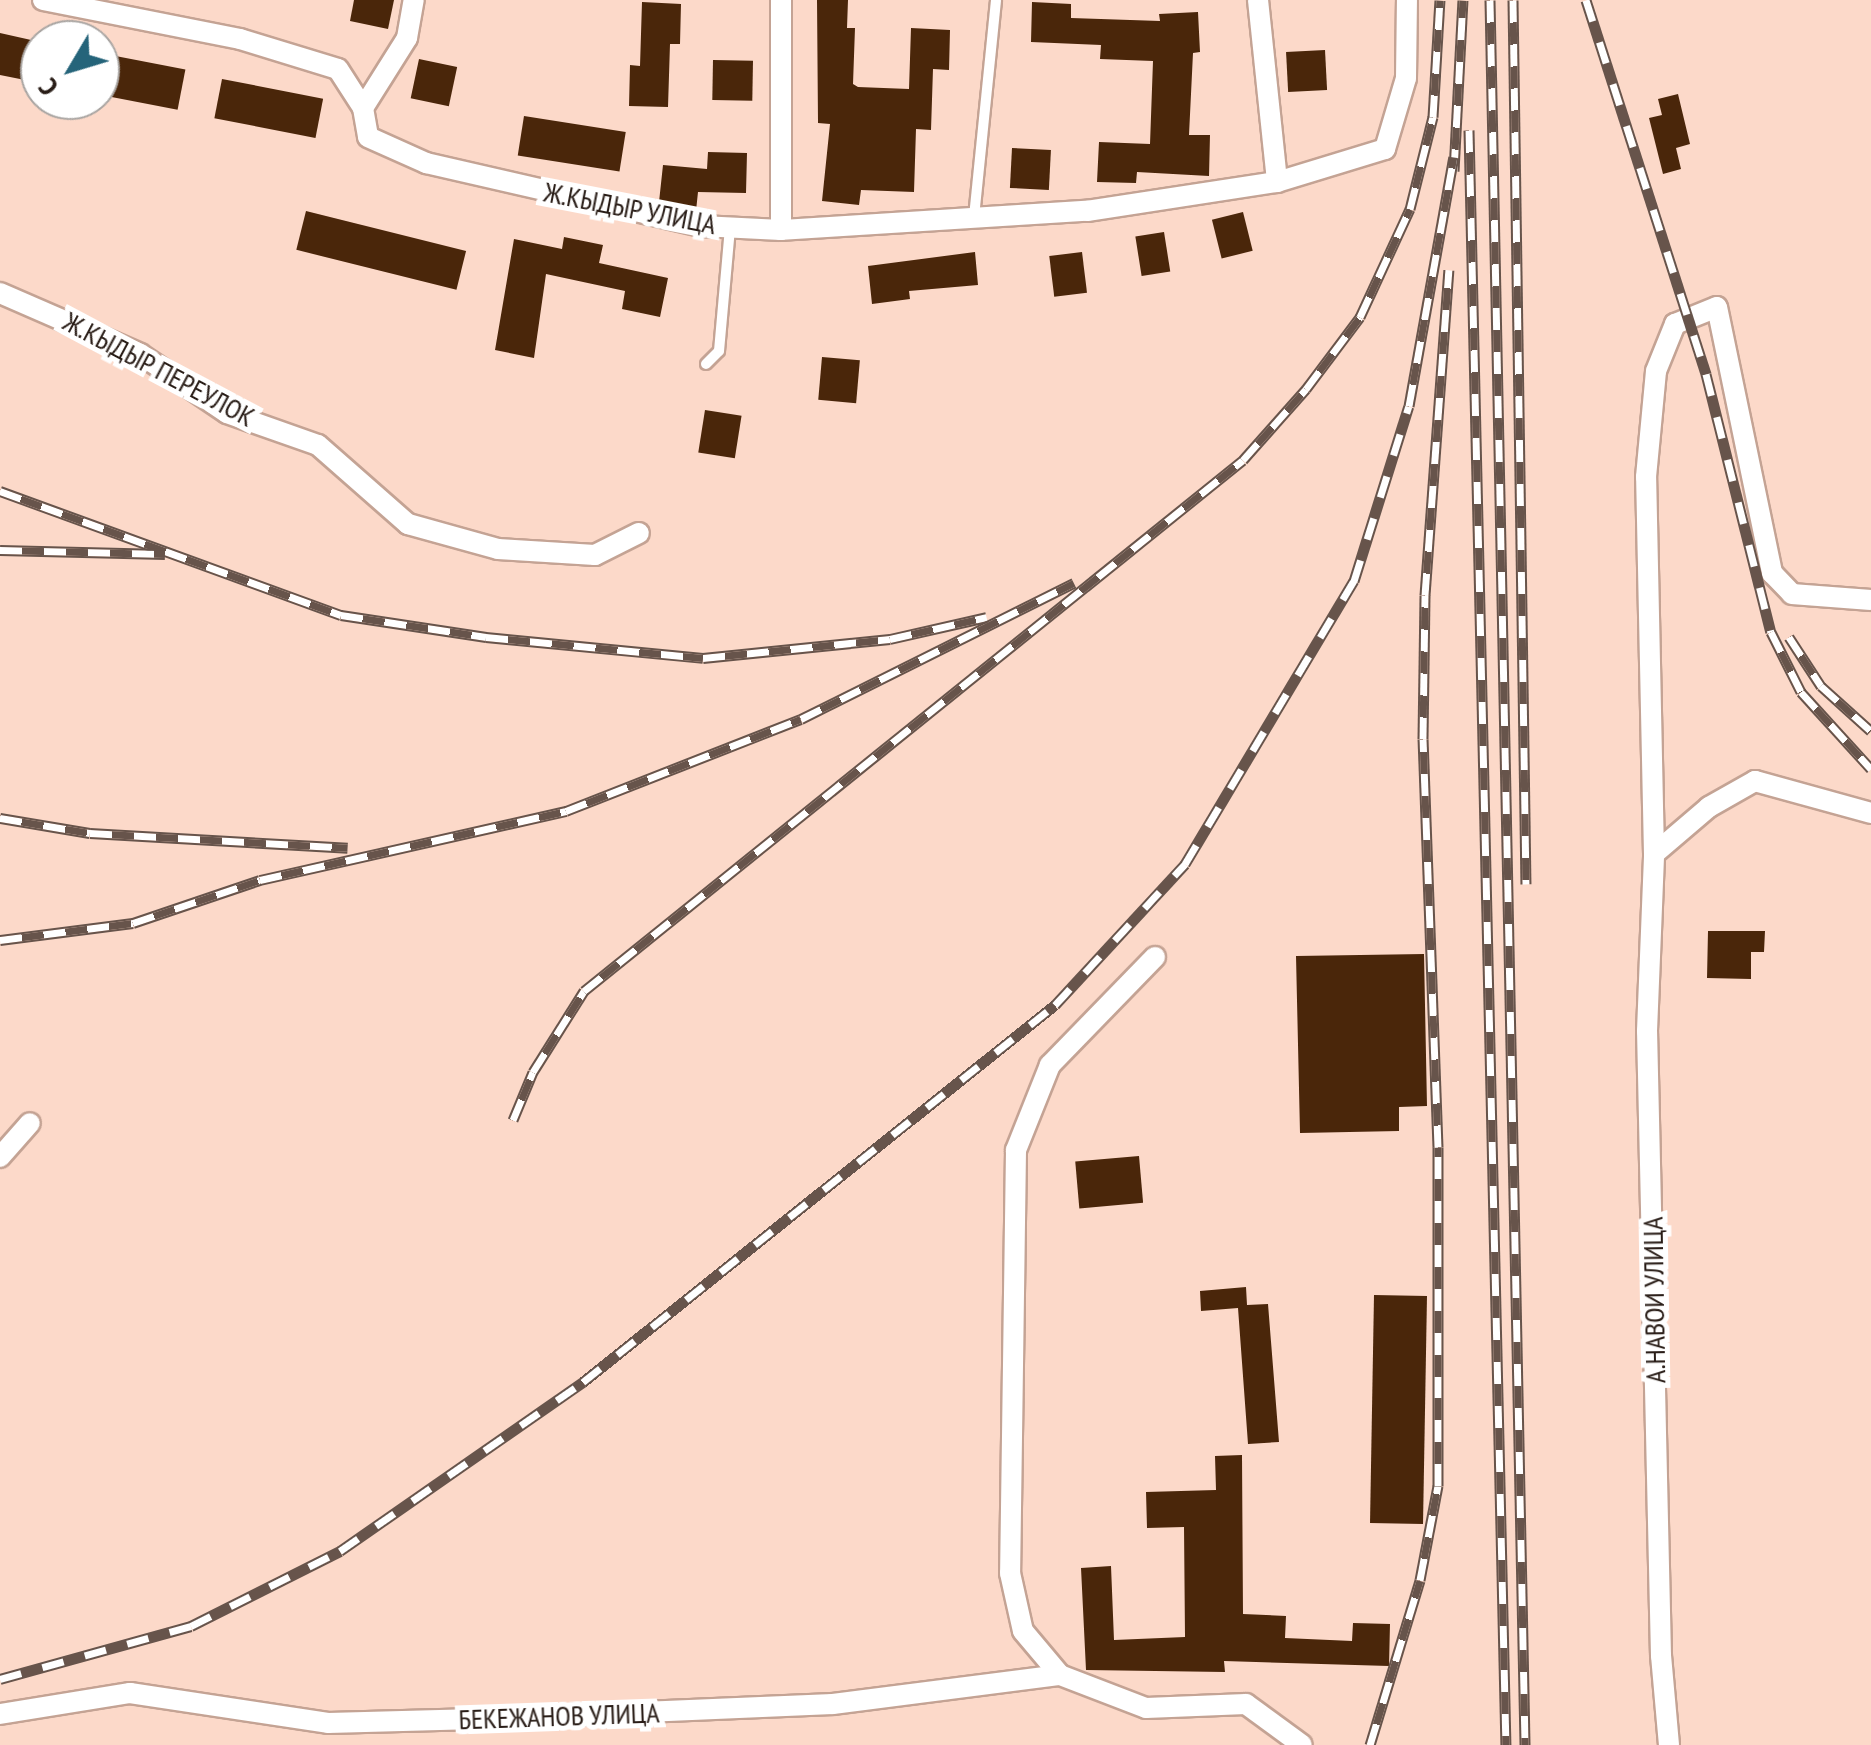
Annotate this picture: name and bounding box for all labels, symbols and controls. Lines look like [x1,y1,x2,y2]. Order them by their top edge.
north arrow [20,20,120,120]
text: С [29,71,66,104]
street label: Ж.КЫДЫР УЛИЦА [540,175,720,241]
street label: Ж.КЫДЫР ПЕРЕУЛОК [57,304,261,434]
street label: А.НАВОИ УЛИЦА [1636,1216,1672,1384]
street label: БЕКЕЖАНОВ УЛИЦА [458,1696,660,1736]

